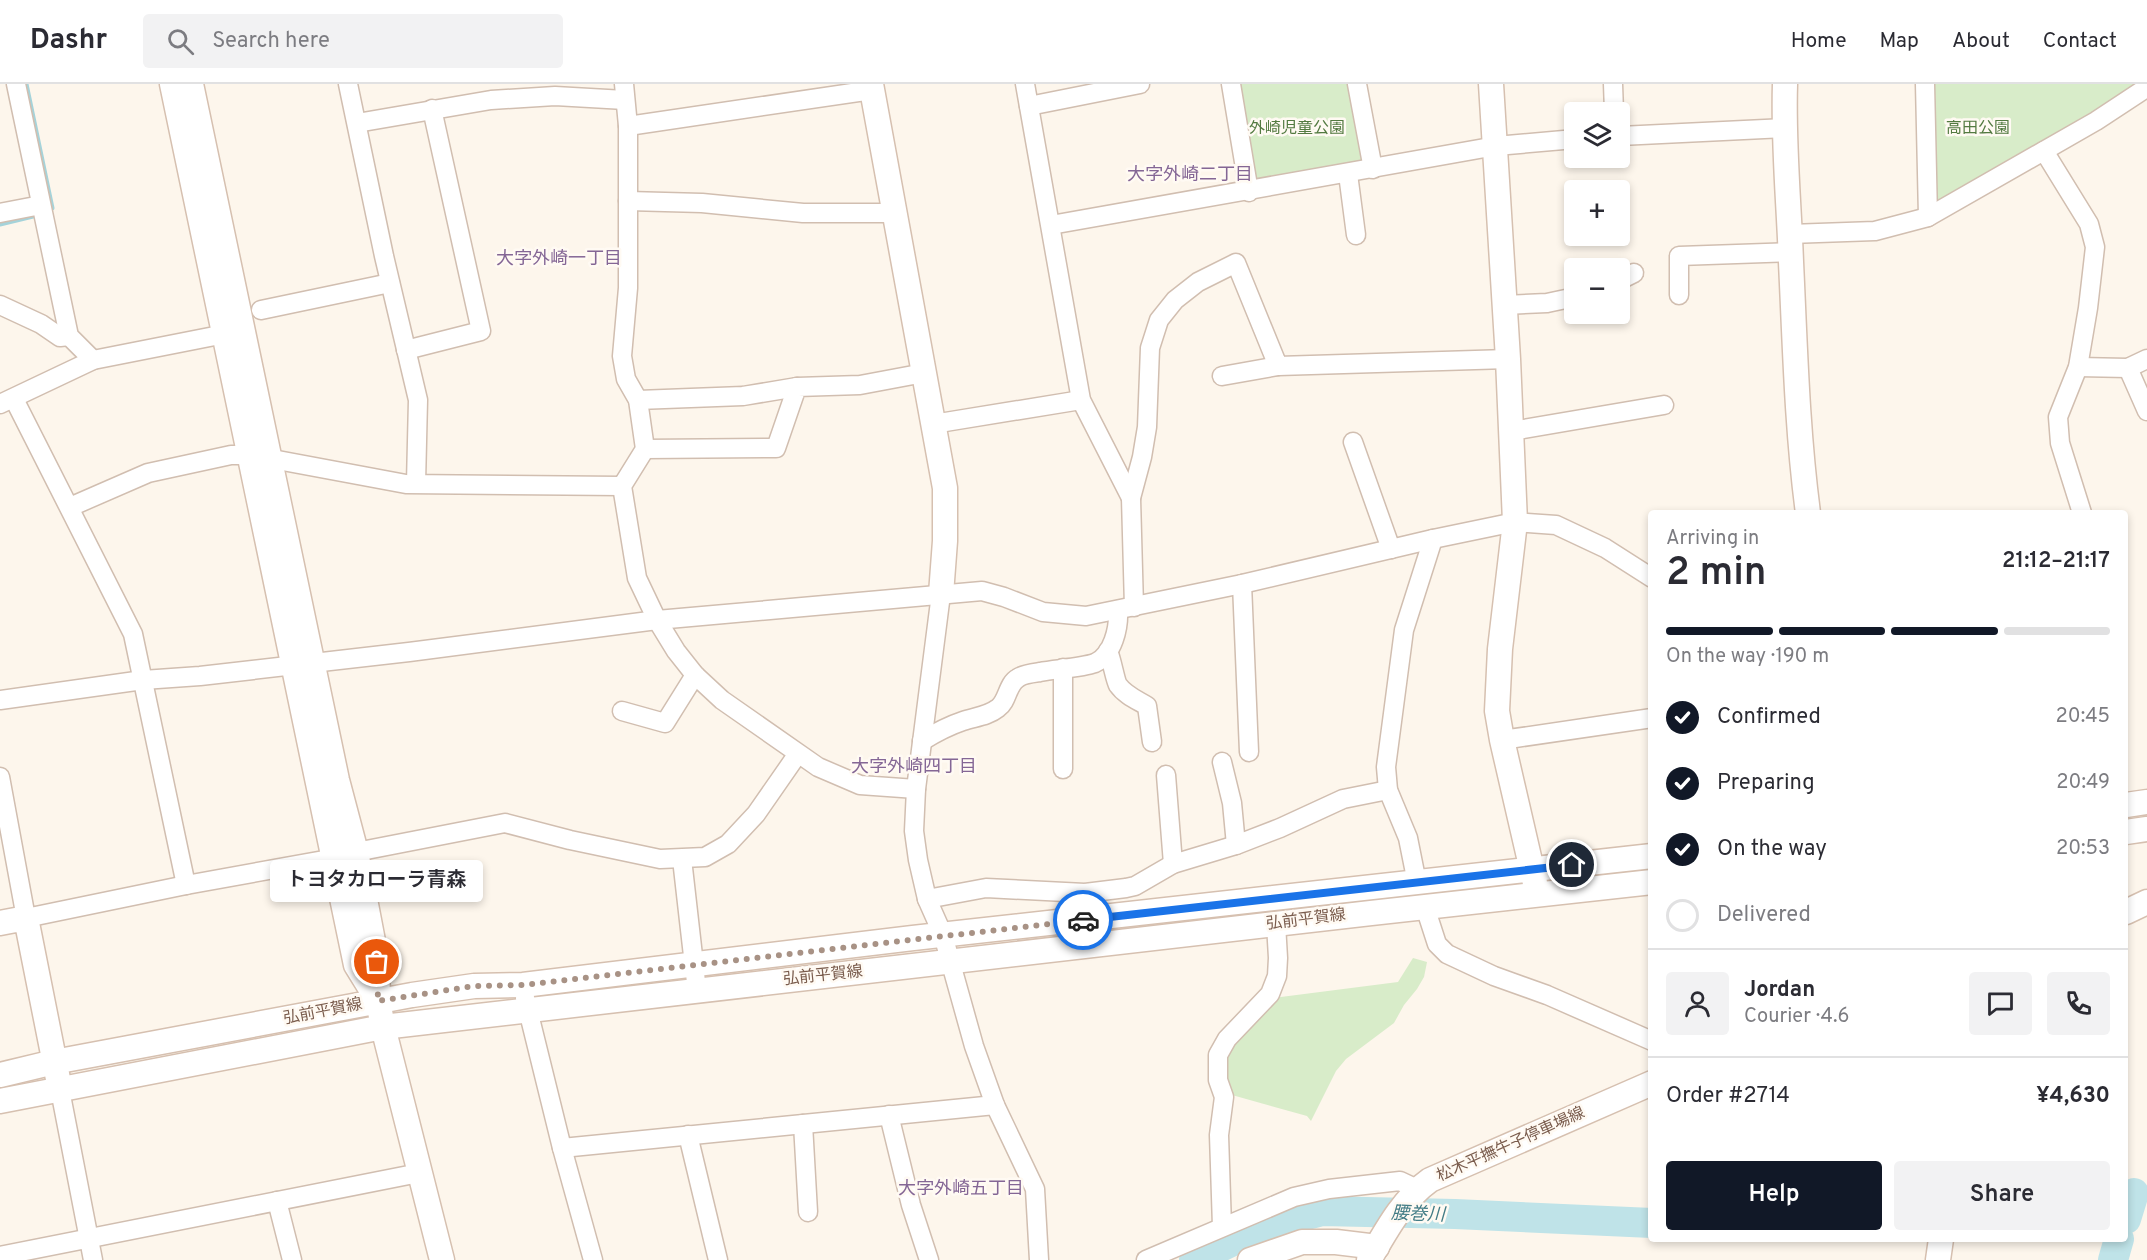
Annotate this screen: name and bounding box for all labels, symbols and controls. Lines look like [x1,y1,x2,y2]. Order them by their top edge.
search box [143,14,563,68]
text: Dashr [30,23,107,59]
icon: search [164,25,197,58]
text: Search here [212,28,330,55]
text: Home [1791,28,1847,55]
text: Map [1880,28,1919,55]
text: About [1952,28,2010,55]
text: Contact [2043,28,2117,55]
map controls [1564,102,1630,324]
button: layers [1564,102,1630,168]
park label: 外崎児童公園 [1249,119,1345,139]
park label: 高田公園 [1946,119,2010,139]
district label: 大字外崎二丁目 [1127,164,1253,187]
button: + [1564,180,1630,246]
district label: 大字外崎一丁目 [496,248,622,271]
button: − [1564,258,1630,324]
text: Arriving in [1666,526,1759,552]
text: 21:12–21:17 [2002,548,2110,575]
text: 2 min [1666,550,1767,599]
text: On the way · 190 m [1666,644,1829,670]
icon: check [1666,701,1699,734]
text: Confirmed [1717,704,1821,731]
text: 20:45 [2056,704,2110,730]
district label: 大字外崎四丁目 [851,756,977,779]
icon: check [1666,767,1699,800]
text: Preparing [1717,770,1815,797]
text: 20:49 [2056,770,2110,796]
icon: check [1666,833,1699,866]
text: On the way [1717,836,1827,863]
text: 20:53 [2056,836,2110,862]
pin [1546,839,1597,890]
icon: home [1555,848,1588,881]
callout: トヨタカローラ青森 [270,860,484,902]
text: トヨタカローラ青森 [287,868,467,894]
courier [1053,890,1113,950]
text: Delivered [1717,902,1811,929]
icon: car [1067,904,1100,937]
street label: 弘前平賀線 [1265,905,1347,935]
pin [351,936,402,987]
icon: bag [360,945,393,978]
street label: 弘前平賀線 [782,962,864,990]
button: person [1666,972,1729,1035]
button: chat [1969,972,2032,1035]
button: phone [2047,972,2110,1035]
text: Jordan [1744,977,1815,1004]
street label: 弘前平賀線 [282,995,364,1029]
text: Courier · 4.6 [1744,1004,1849,1030]
text: Order #2714 [1666,1083,1790,1110]
text: ¥4,630 [2036,1083,2110,1110]
street label: 松木平撫牛子停車場線 [1434,1103,1588,1187]
button: Help [1666,1161,1882,1230]
button: Share [1894,1161,2110,1230]
district label: 大字外崎五丁目 [898,1178,1024,1201]
water label: 腰巻川 [1391,1203,1447,1228]

